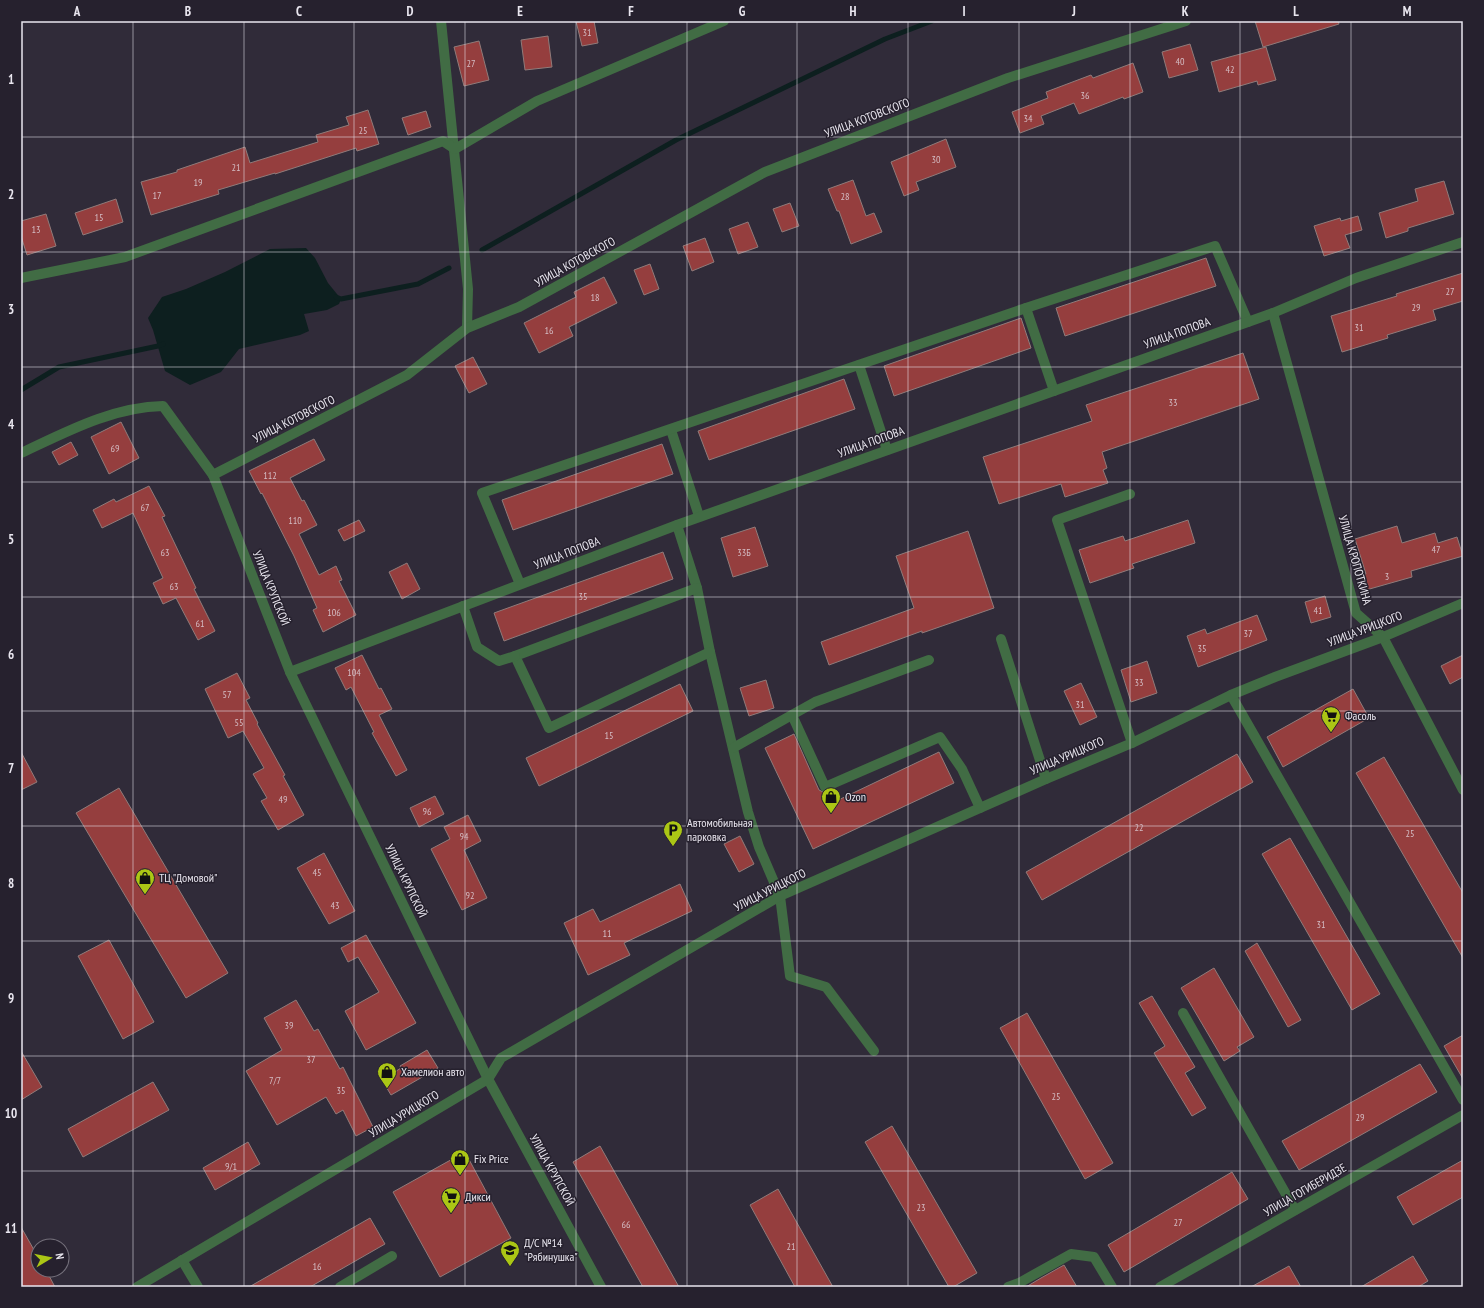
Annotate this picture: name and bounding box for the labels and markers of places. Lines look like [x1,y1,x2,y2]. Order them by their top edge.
supermarket icon: Фасоль [1320,705,1342,733]
place label: Фасоль [1345,708,1377,723]
shop icon: Ozon [820,786,842,814]
place label: Ozon [845,789,866,804]
place label: Автомобильная парковка [687,815,753,844]
parking icon: Автомобильная парковка [662,819,684,847]
shop icon: ТЦ "Домовой" [134,867,156,895]
place label: ТЦ "Домовой" [159,870,217,885]
shop icon: Хамелион авто [376,1061,398,1089]
place label: Хамелион авто [401,1064,464,1079]
shop icon: Fix Price [449,1148,471,1176]
place label: Fix Price [474,1151,509,1166]
supermarket icon: Дикси [440,1186,462,1214]
place label: Дикси [465,1189,491,1204]
place label: Д/С №14 "Рябинушка" [524,1235,578,1264]
school or university icon: Д/С №14 "Рябинушка" [499,1239,521,1267]

